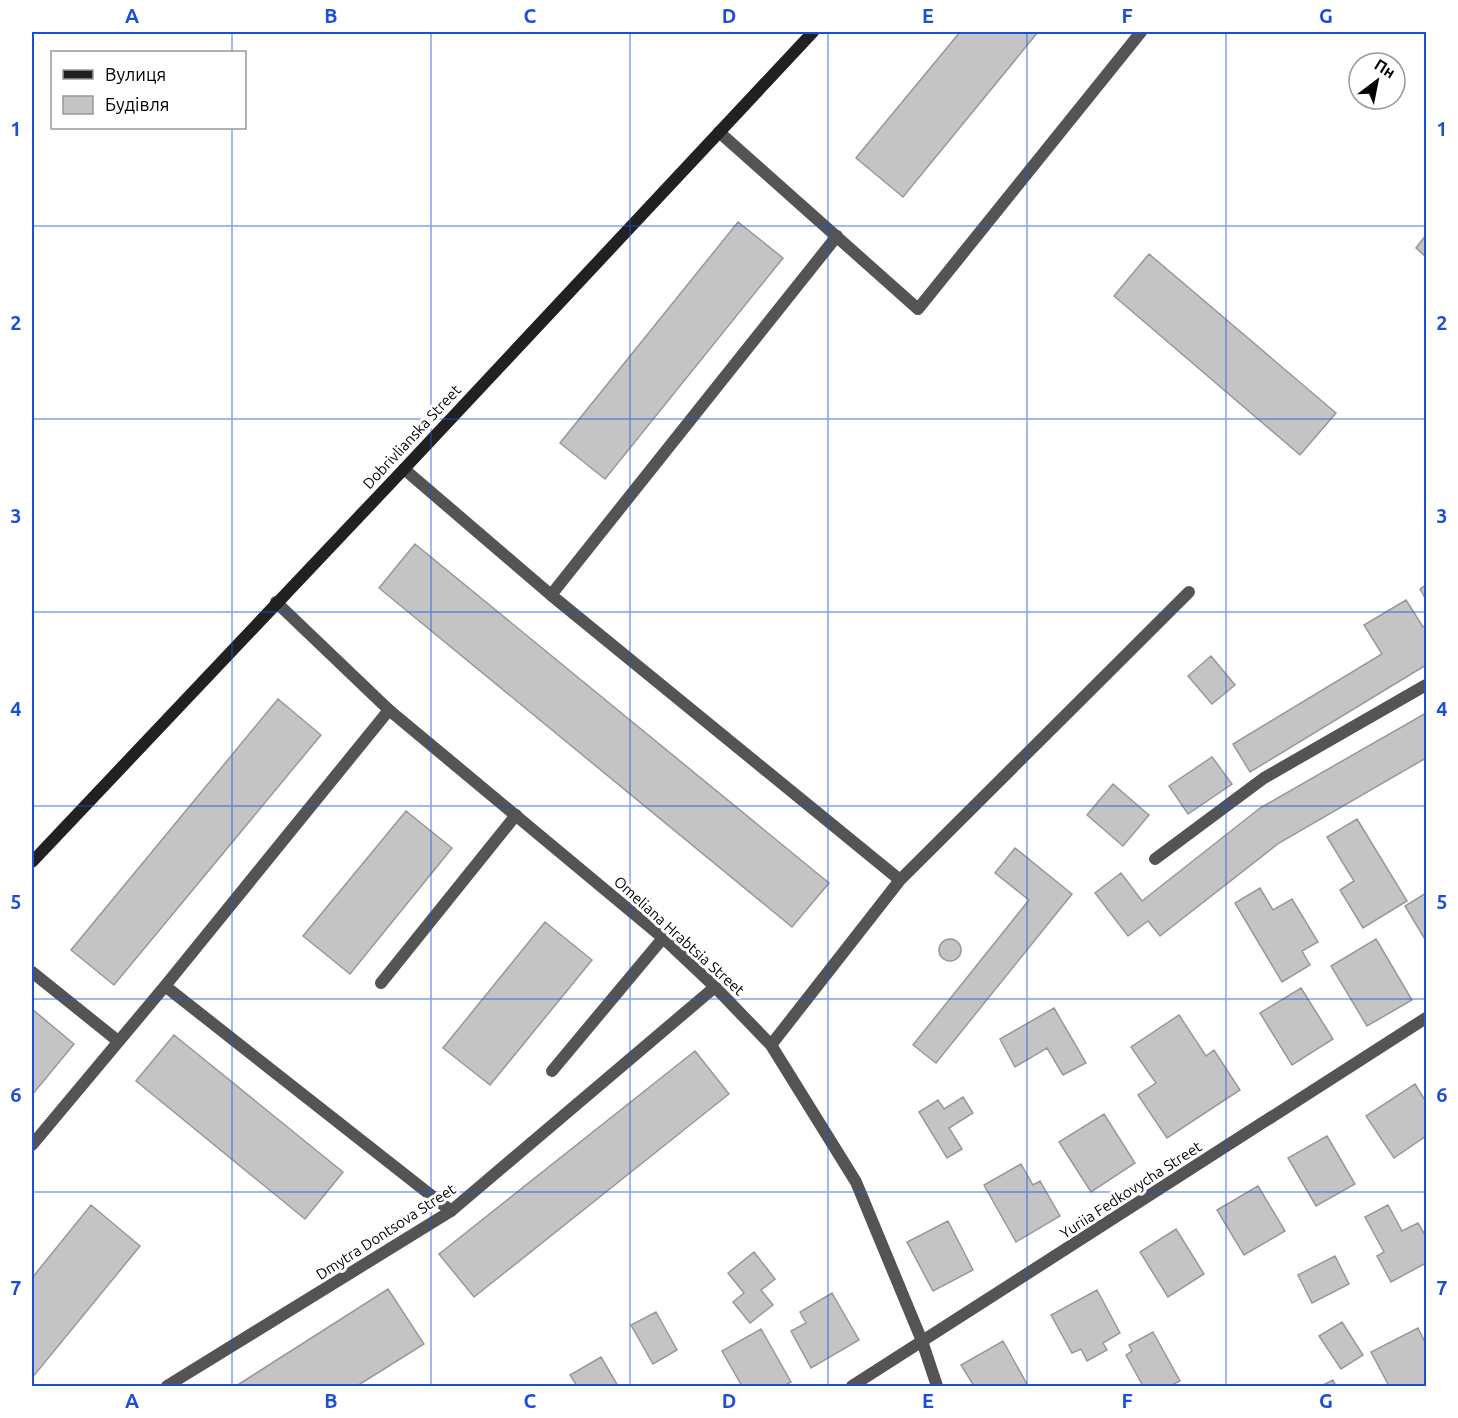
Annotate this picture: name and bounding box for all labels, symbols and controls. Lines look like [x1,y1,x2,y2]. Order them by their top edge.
text: A [125,4,139,27]
text: B [324,4,338,27]
text: C [524,4,537,27]
text: D [722,4,736,27]
text: E [922,4,934,27]
text: F [1121,4,1133,27]
text: G [1319,4,1333,27]
legend [51,51,246,129]
north arrow [1347,51,1407,111]
text: Пн [1371,55,1399,81]
text: Вулиця [105,64,166,84]
text: Будівля [105,94,170,114]
text: 1 [10,117,22,140]
text: 1 [1436,117,1448,140]
text: 2 [10,311,22,334]
text: 2 [1436,311,1448,334]
street label: Dobrivlianska Street [359,381,464,492]
text: 3 [10,504,22,527]
text: 3 [1436,504,1448,527]
text: 4 [10,697,22,720]
text: 4 [1436,697,1448,720]
street label: Omeliana Hrabtsia Street [611,873,748,999]
text: 5 [10,890,22,913]
text: 5 [1436,890,1448,913]
text: 6 [10,1083,22,1106]
text: 6 [1436,1083,1448,1106]
street label: Yuriia Fedkovycha Street [1057,1137,1205,1242]
street label: Dmytra Dontsova Street [313,1180,459,1283]
text: 7 [10,1276,22,1299]
text: 7 [1436,1276,1448,1299]
text: A [125,1389,139,1412]
text: B [324,1389,338,1412]
text: C [524,1389,537,1412]
text: D [722,1389,736,1412]
text: E [922,1389,934,1412]
text: F [1121,1389,1133,1412]
text: G [1319,1389,1333,1412]

